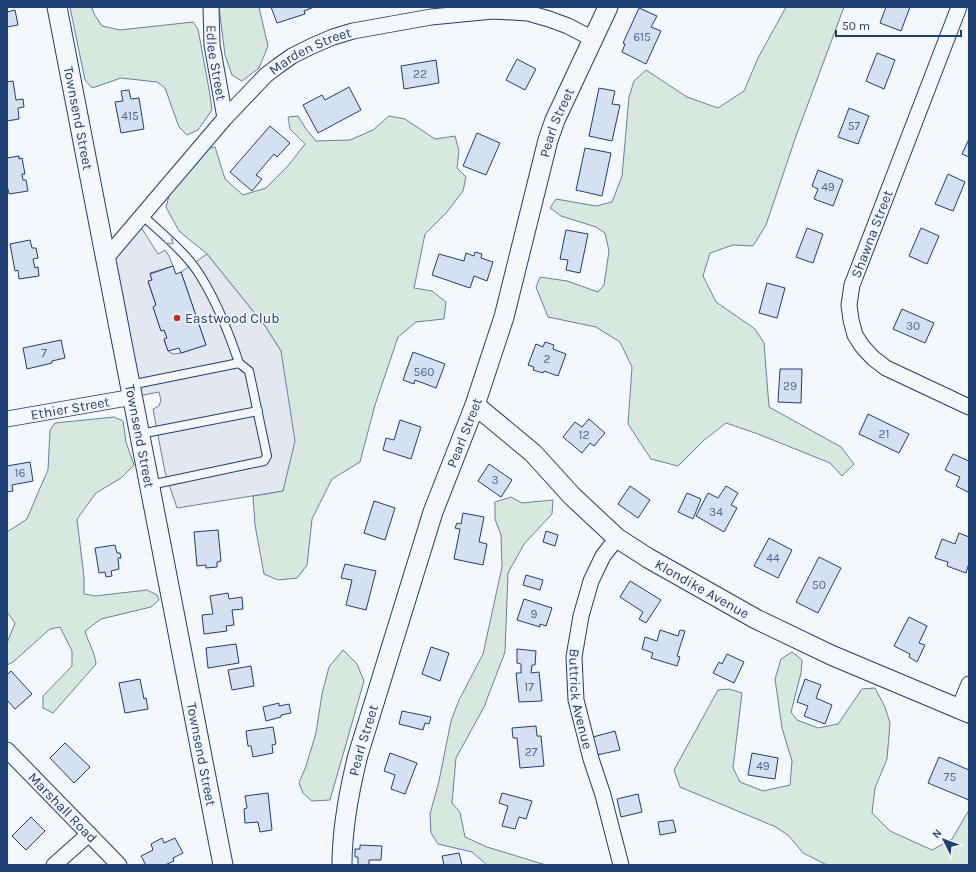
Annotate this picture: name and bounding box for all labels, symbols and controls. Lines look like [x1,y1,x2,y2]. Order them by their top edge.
scale bar [836,12,961,38]
text: 50 m [842,19,870,33]
street label: Marden Street [265,24,353,78]
street label: Edlee Street [203,25,230,102]
house number: 615 [633,30,651,44]
street label: Townsend Street [60,65,97,171]
house number: 22 [413,67,427,81]
street label: Pearl Street [536,85,577,159]
house number: 415 [121,109,139,123]
house number: 57 [848,119,861,133]
house number: 49 [821,180,835,194]
street label: Shawna Street [847,188,897,280]
one-way arrow [166,237,174,244]
place label: Eastwood Club [185,310,280,327]
marker: Eastwood Club [172,313,182,323]
house number: 30 [906,319,920,333]
house number: 7 [41,346,47,360]
house number: 2 [544,352,551,366]
house number: 560 [414,365,434,379]
house number: 29 [783,379,797,393]
street label: Townsend Street [122,383,158,489]
street label: Ethier Street [29,393,111,423]
street label: Pearl Street [443,396,485,470]
house number: 21 [879,427,889,441]
house number: 12 [579,428,590,442]
house number: 16 [15,466,26,480]
house number: 3 [491,473,499,487]
house number: 34 [709,505,723,519]
house number: 44 [766,551,780,565]
street label: Klondike Avenue [652,555,752,622]
house number: 50 [812,578,826,592]
house number: 9 [531,607,538,621]
street label: Buttrick Avenue [566,647,597,751]
house number: 17 [524,680,534,694]
street label: Townsend Street [183,701,220,807]
street label: Pearl Street [345,703,382,777]
house number: 27 [525,745,538,759]
house number: 49 [756,759,770,773]
street label: Marshall Road [25,769,101,846]
house number: 75 [944,770,956,784]
north arrow [924,820,964,860]
text: N [929,826,944,841]

